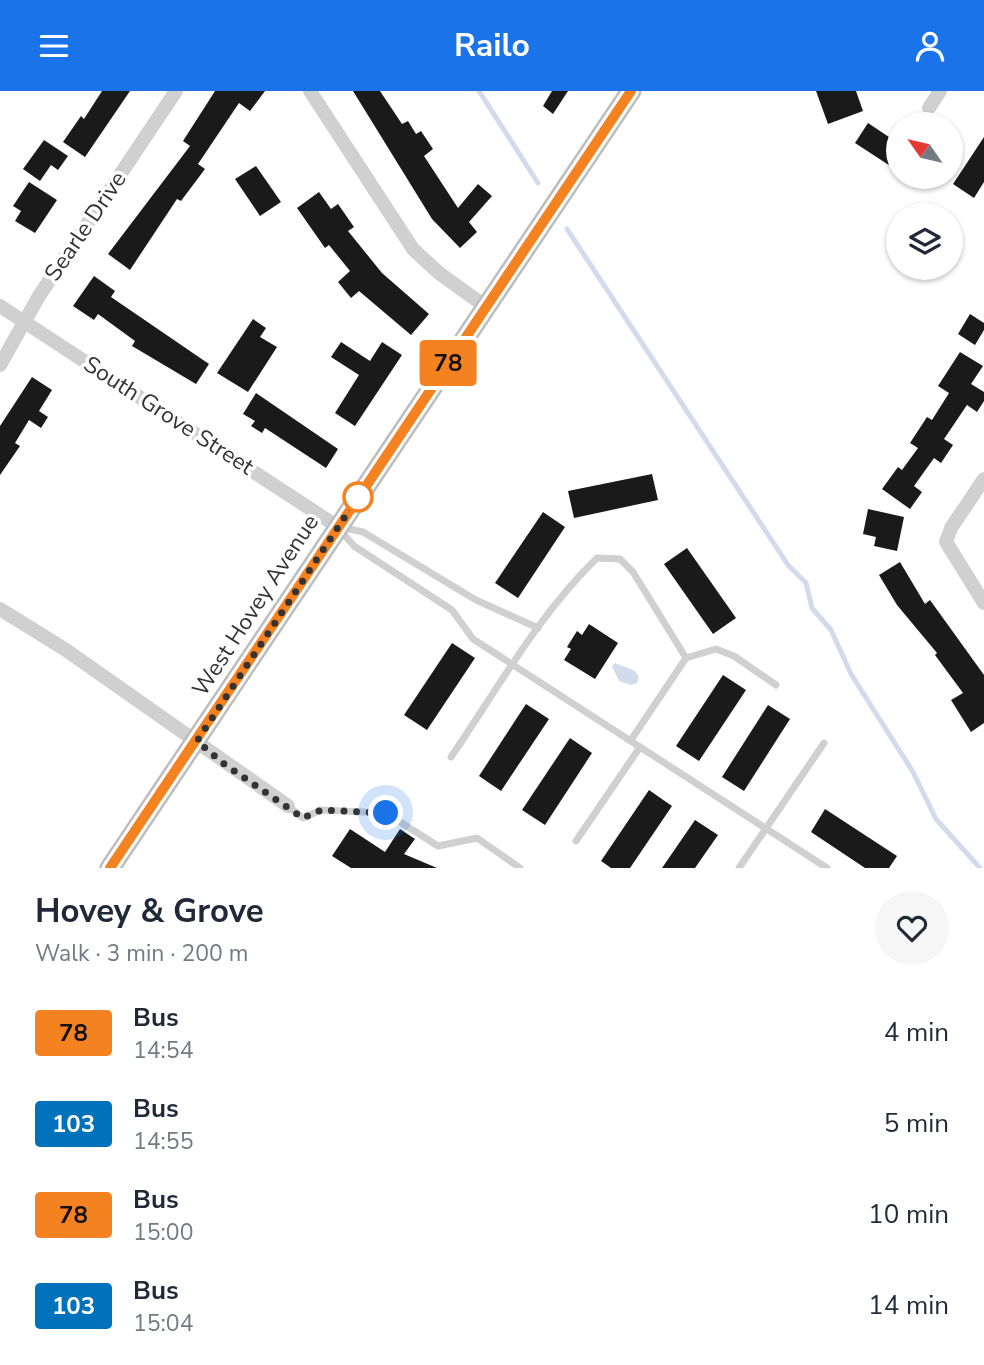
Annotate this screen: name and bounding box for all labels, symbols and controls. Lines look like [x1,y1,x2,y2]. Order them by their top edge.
text: Railo [454,24,530,67]
icon: menu [35,27,73,65]
icon: person [911,27,949,65]
north arrow [886,112,962,189]
map controls [886,112,963,280]
street label: Searle Drive [37,165,134,287]
button: layers [886,203,963,280]
line badge: 78 [416,340,480,386]
text: 78 [434,347,462,379]
street label: South Grove Street [78,349,261,483]
unlabelled marker [343,482,373,512]
street label: West Hovey Avenue [185,508,326,702]
your location [368,795,403,830]
text: Hovey & Grove [35,889,264,934]
button: heart [875,891,949,965]
text: Walk · 3 min · 200 m [35,938,248,969]
text: Bus [133,1000,179,1035]
text: 4 min [884,1015,949,1050]
text: 78 [59,1017,88,1049]
text: 14:54 [133,1035,193,1066]
text: Bus [133,1091,179,1126]
text: 5 min [884,1106,949,1141]
text: 103 [52,1108,95,1140]
text: 14:55 [133,1126,193,1157]
text: Bus [133,1182,179,1217]
text: 10 min [868,1197,949,1232]
text: 78 [59,1199,88,1231]
text: 15:00 [133,1217,193,1248]
text: Bus [133,1273,179,1308]
text: 14 min [868,1288,949,1323]
text: 103 [52,1290,95,1322]
text: 15:04 [133,1308,193,1339]

